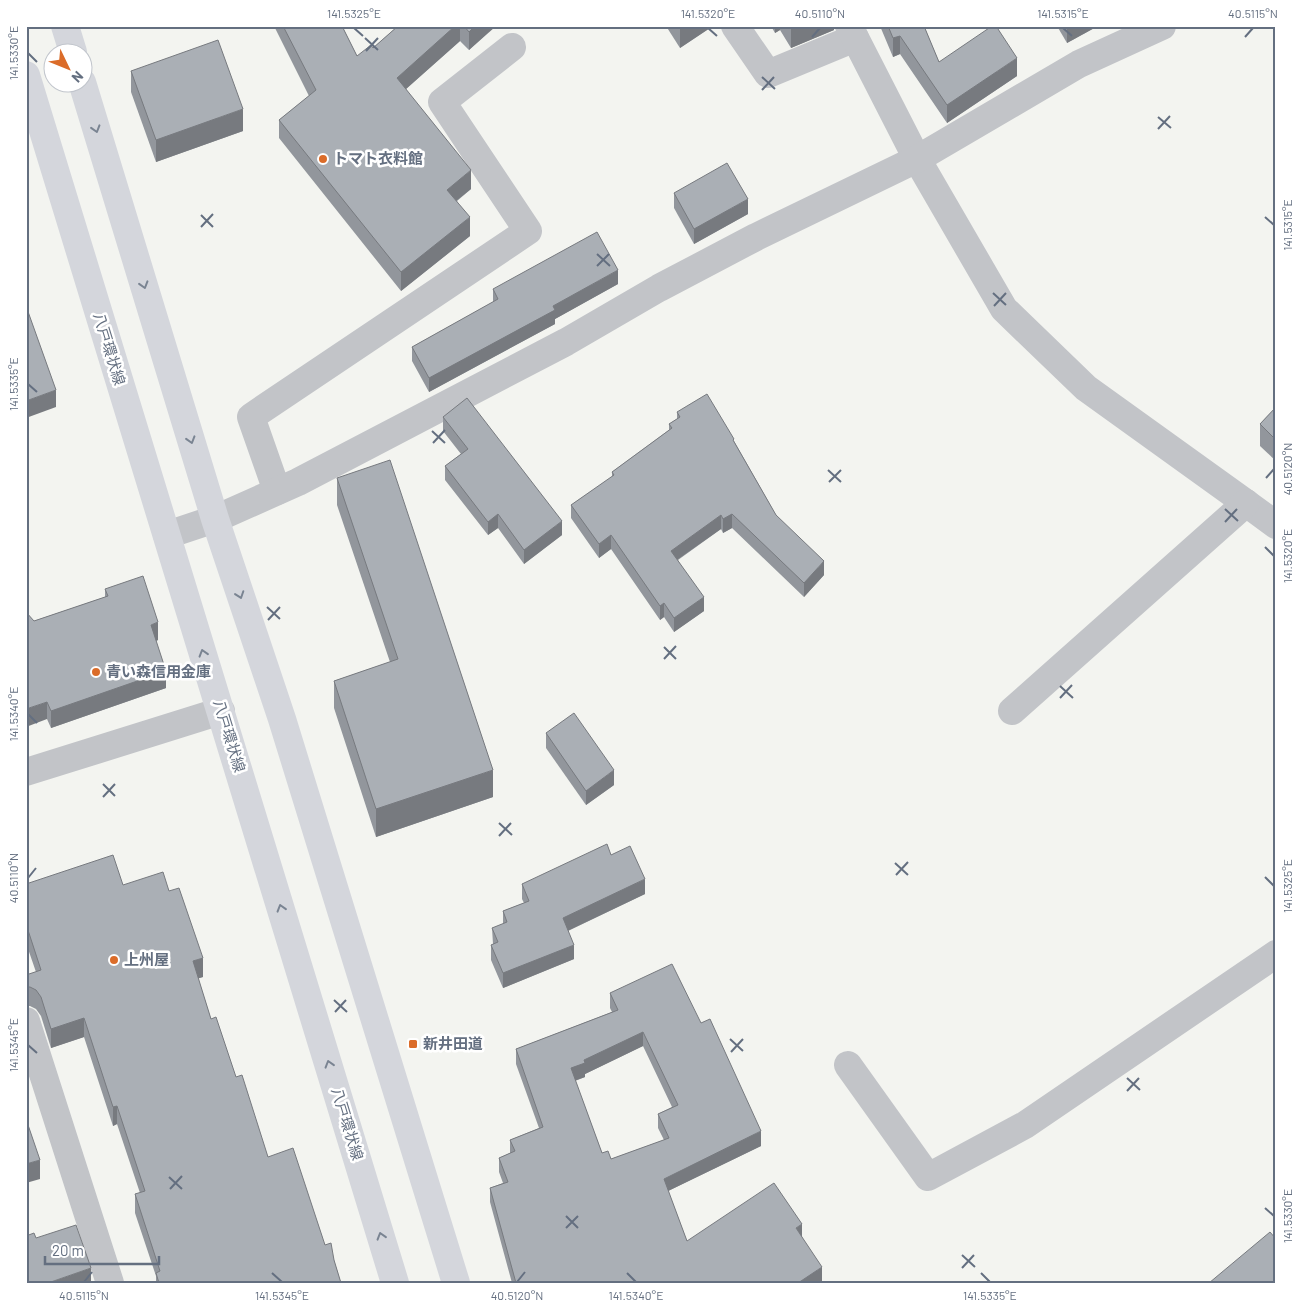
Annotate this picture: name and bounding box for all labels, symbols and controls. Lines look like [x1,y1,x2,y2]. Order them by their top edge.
text: 141.5325°E [327,6,381,20]
text: 141.5320°E [681,6,735,20]
text: 40.5110°N [795,6,845,20]
text: 141.5315°E [1037,6,1089,20]
text: 40.5115°N [1228,6,1278,20]
text: 141.5330°E [6,26,20,80]
north arrow [42,42,92,92]
text: N [68,68,87,86]
one-way arrow [91,125,101,133]
place label: トマト衣料館 [333,149,423,167]
marker: トマト衣料館 [317,153,329,165]
text: 141.5315°E [1280,199,1294,251]
one-way arrow [138,280,148,288]
street label: 八戸環状線 [90,310,130,387]
text: 141.5335°E [6,357,20,411]
one-way arrow [185,435,195,444]
text: 40.5120°N [1280,443,1294,495]
text: 141.5320°E [1280,529,1294,583]
one-way arrow [235,590,245,599]
one-way arrow [199,649,209,657]
place label: 青い森信用金庫 [106,662,211,680]
marker: 青い森信用金庫 [90,666,102,678]
text: 141.5340°E [6,687,20,741]
street label: 八戸環状線 [210,697,250,774]
text: 40.5110°N [6,853,20,903]
text: 141.5325°E [1280,859,1294,913]
one-way arrow [277,905,287,913]
place label: 上州屋 [124,950,169,968]
marker: 上州屋 [108,954,120,966]
text: 141.5345°E [6,1018,20,1072]
place label: 新井田道 [423,1034,483,1052]
marker: 新井田道 [407,1038,419,1050]
one-way arrow [324,1060,334,1069]
street label: 八戸環状線 [328,1085,368,1162]
text: 141.5330°E [1280,1189,1294,1243]
one-way arrow [377,1232,387,1241]
scale bar [45,1234,159,1266]
text: 20 m [52,1241,84,1259]
text: 40.5115°N [59,1288,109,1302]
text: 141.5345°E [255,1288,309,1302]
text: 40.5120°N [491,1288,543,1302]
text: 141.5340°E [609,1288,663,1302]
text: 141.5335°E [963,1288,1017,1302]

